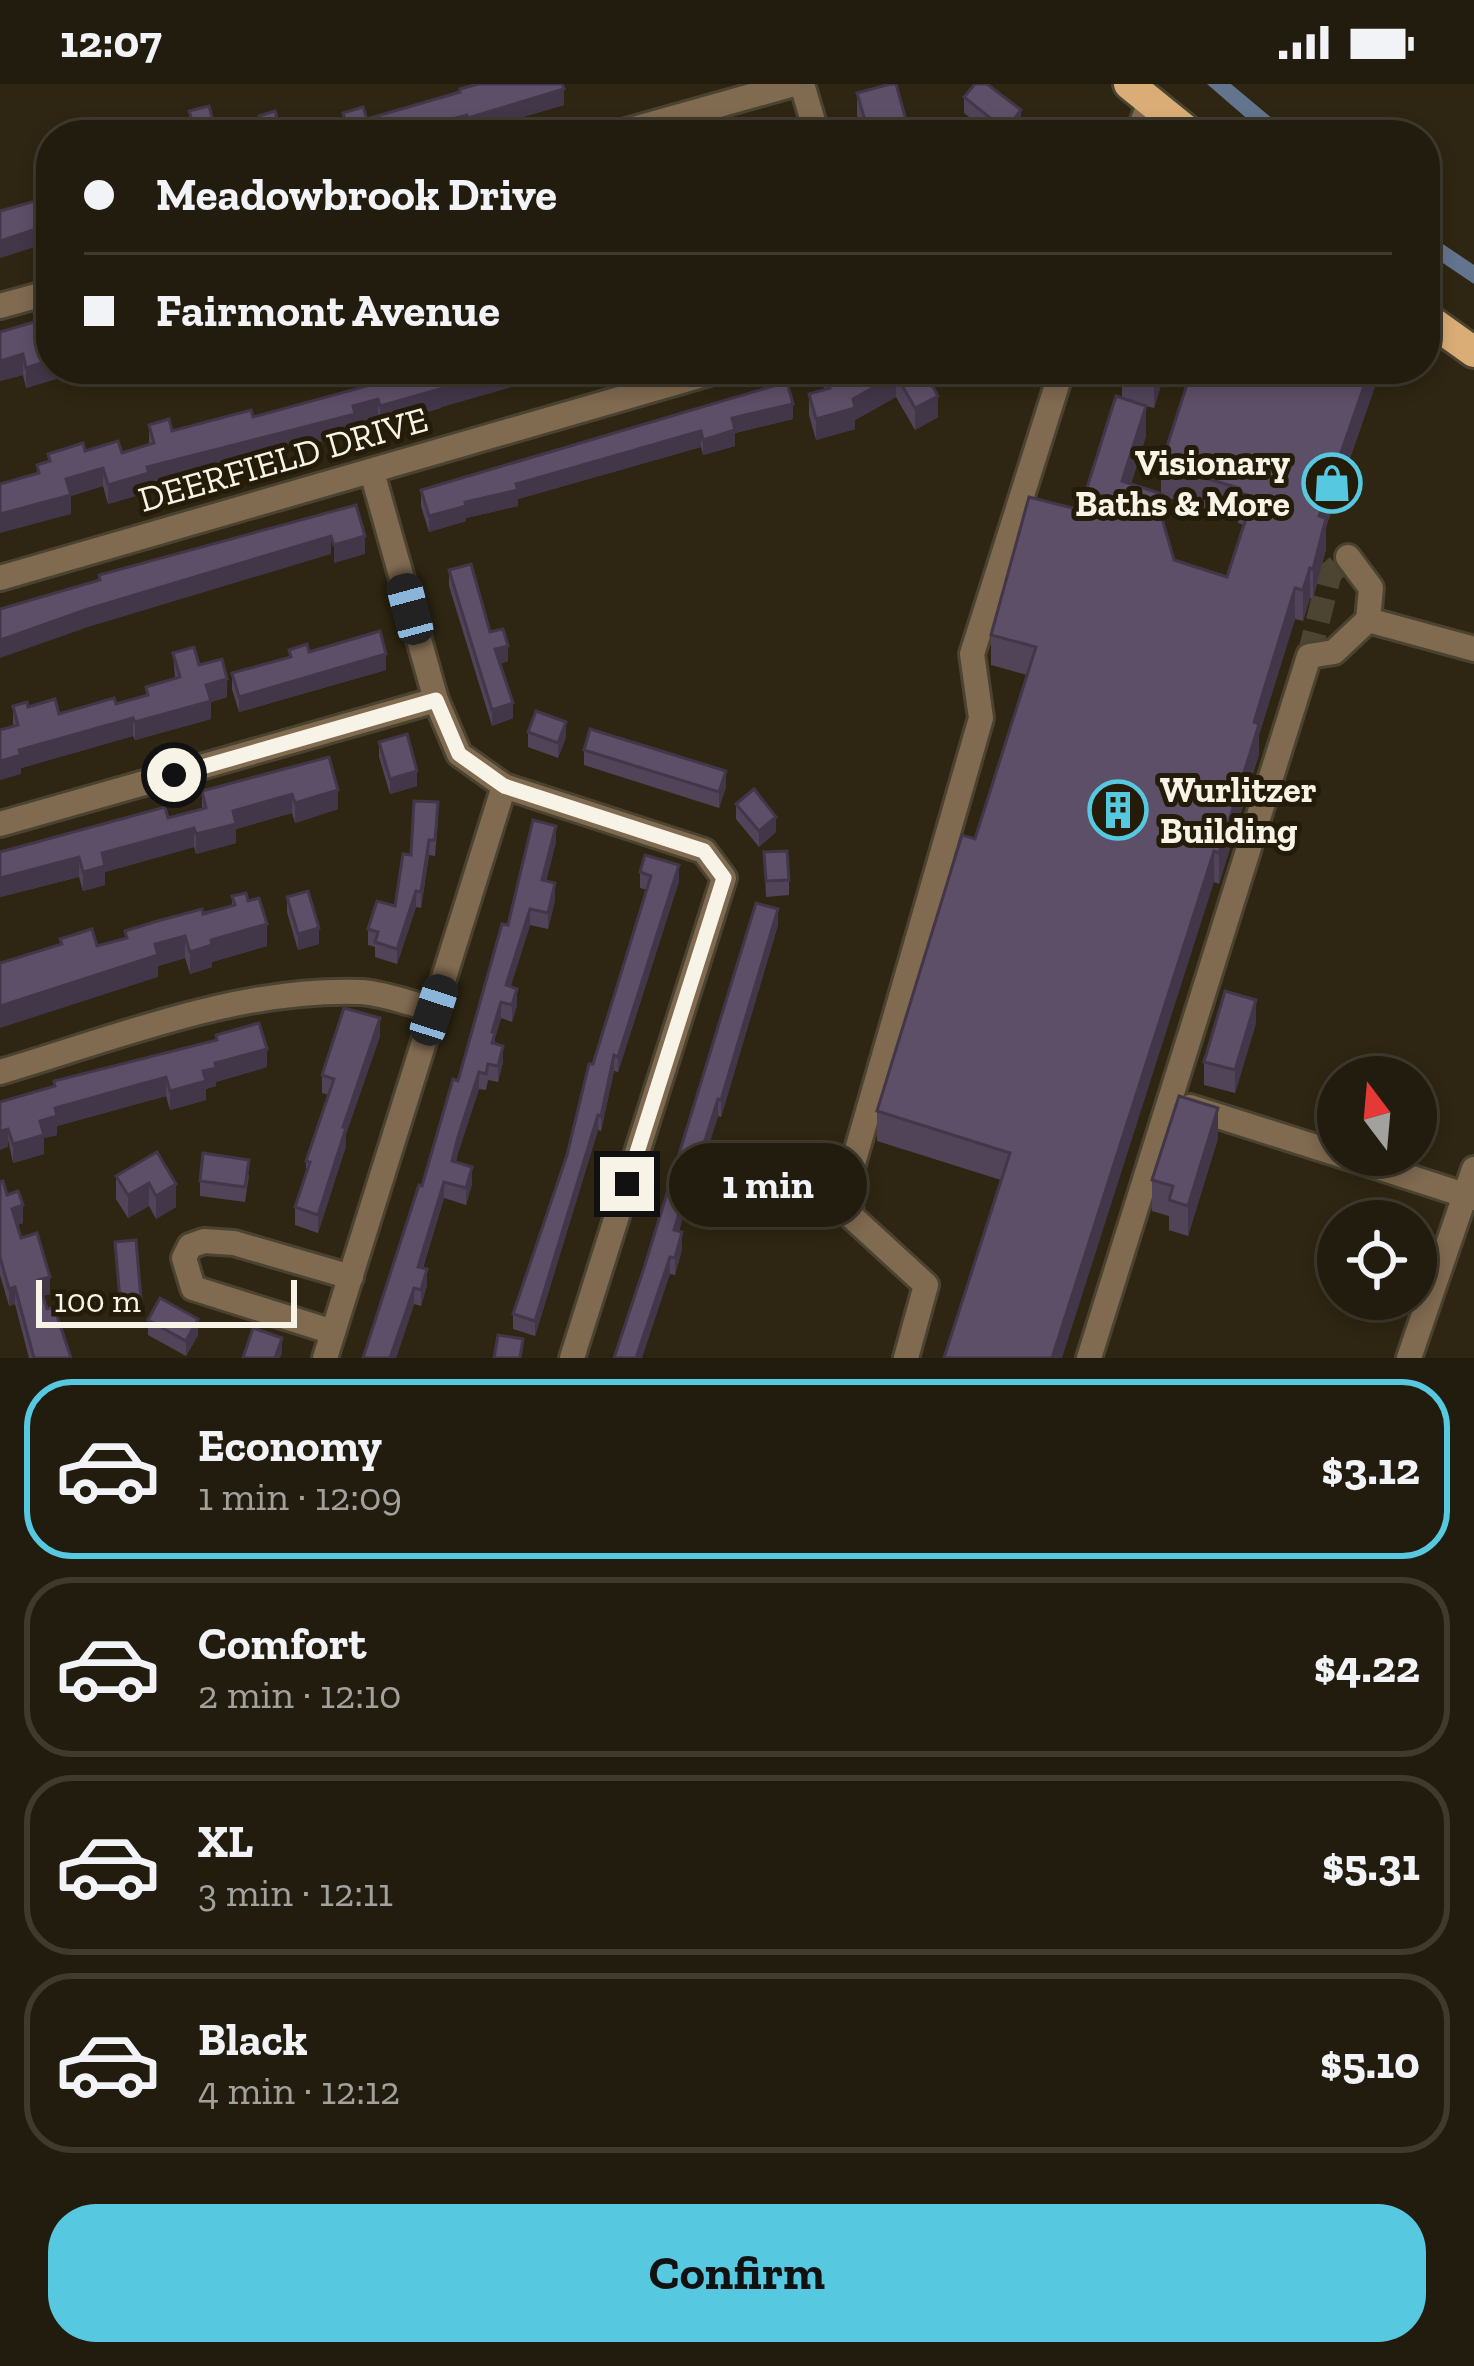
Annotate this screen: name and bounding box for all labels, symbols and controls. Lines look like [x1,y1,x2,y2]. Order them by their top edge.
text: 12:07 [60,15,162,69]
text: Meadowbrook Drive [156,168,557,222]
text: Fairmont Avenue [156,284,500,338]
street label: DEERFIELD DRIVE [133,397,433,521]
place label: Visionary Baths & More [1075,441,1290,525]
shop icon: Visionary Baths & More [1301,452,1363,514]
car [383,570,437,648]
route start [147,748,201,802]
place label: Wurlitzer Building [1160,768,1317,852]
building icon: Wurlitzer Building [1087,779,1149,841]
car [406,970,462,1050]
north arrow [1317,1056,1437,1176]
map controls [1317,1056,1437,1320]
callout: 1 min [669,1142,867,1226]
route end [600,1157,654,1211]
text: 1 min [722,1161,814,1208]
button: locate [1317,1200,1437,1320]
scale bar [36,1274,297,1327]
text: 100 m [54,1281,141,1320]
icon: car [54,1415,162,1523]
text: Economy [198,1419,382,1473]
text: $3.12 [1321,1442,1420,1496]
text: 1 min · 12:09 [198,1473,402,1520]
icon: car [54,1613,162,1721]
text: Comfort [198,1617,366,1671]
text: $4.22 [1314,1640,1420,1694]
text: 2 min · 12:10 [198,1671,401,1718]
icon: car [54,1811,162,1919]
text: XL [198,1815,253,1869]
text: $5.31 [1322,1838,1420,1892]
text: 3 min · 12:11 [198,1869,393,1916]
icon: car [54,2009,162,2117]
text: Black [198,2013,308,2067]
text: $5.10 [1320,2036,1420,2090]
text: 4 min · 12:12 [198,2067,400,2114]
button: Confirm [48,2204,1426,2342]

